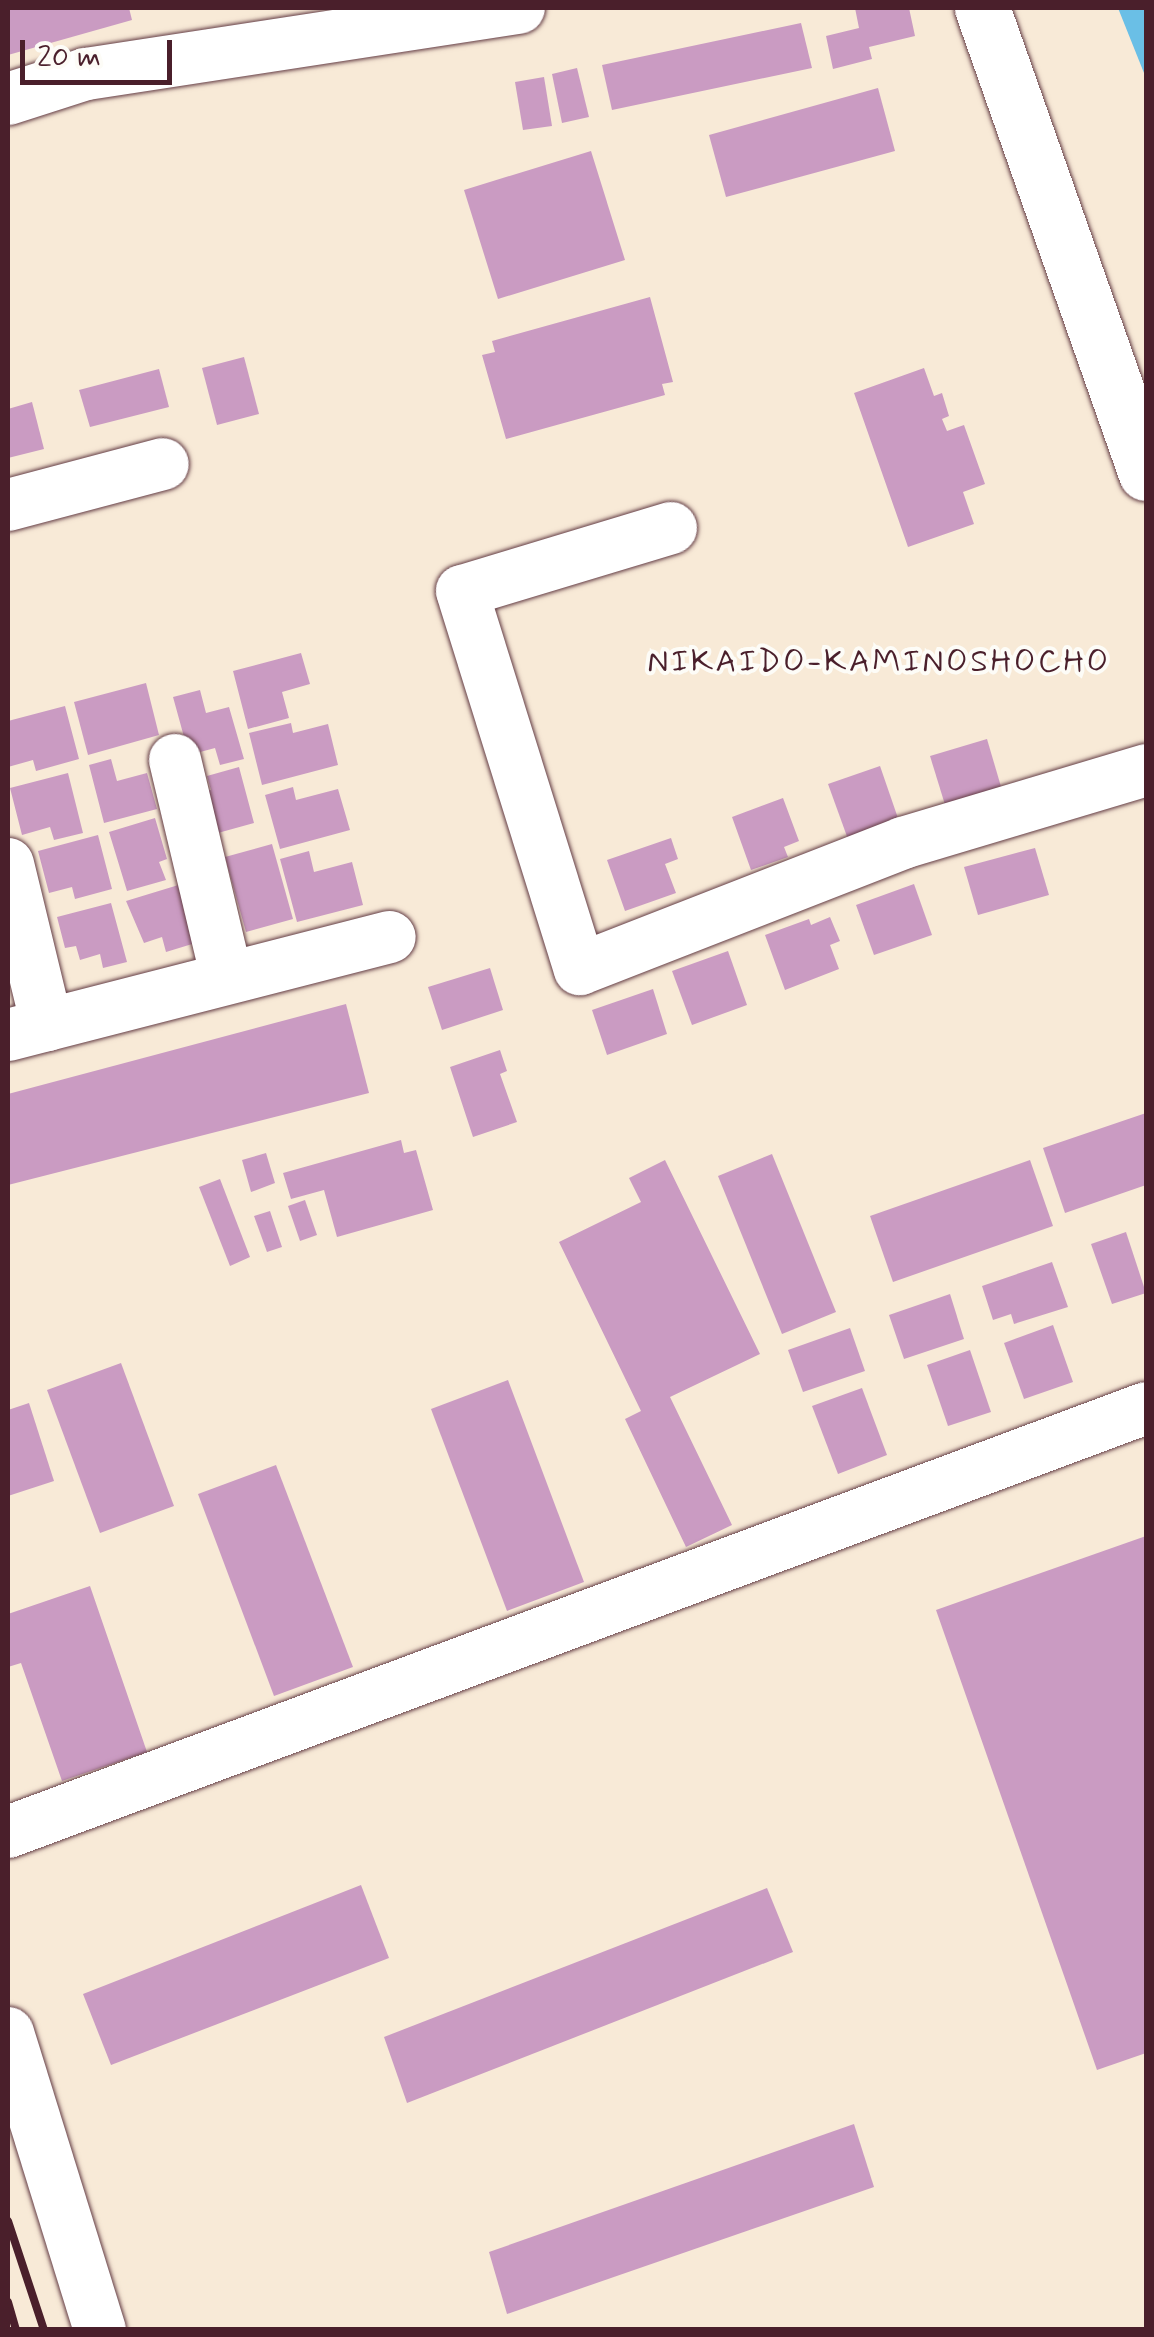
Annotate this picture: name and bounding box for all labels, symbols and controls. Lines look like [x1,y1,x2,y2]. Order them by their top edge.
scale bar [25,20,178,82]
text: 20 m [37,38,101,77]
district label: NIKAIDO-KAMINOSHOCHO [654,643,1104,681]

